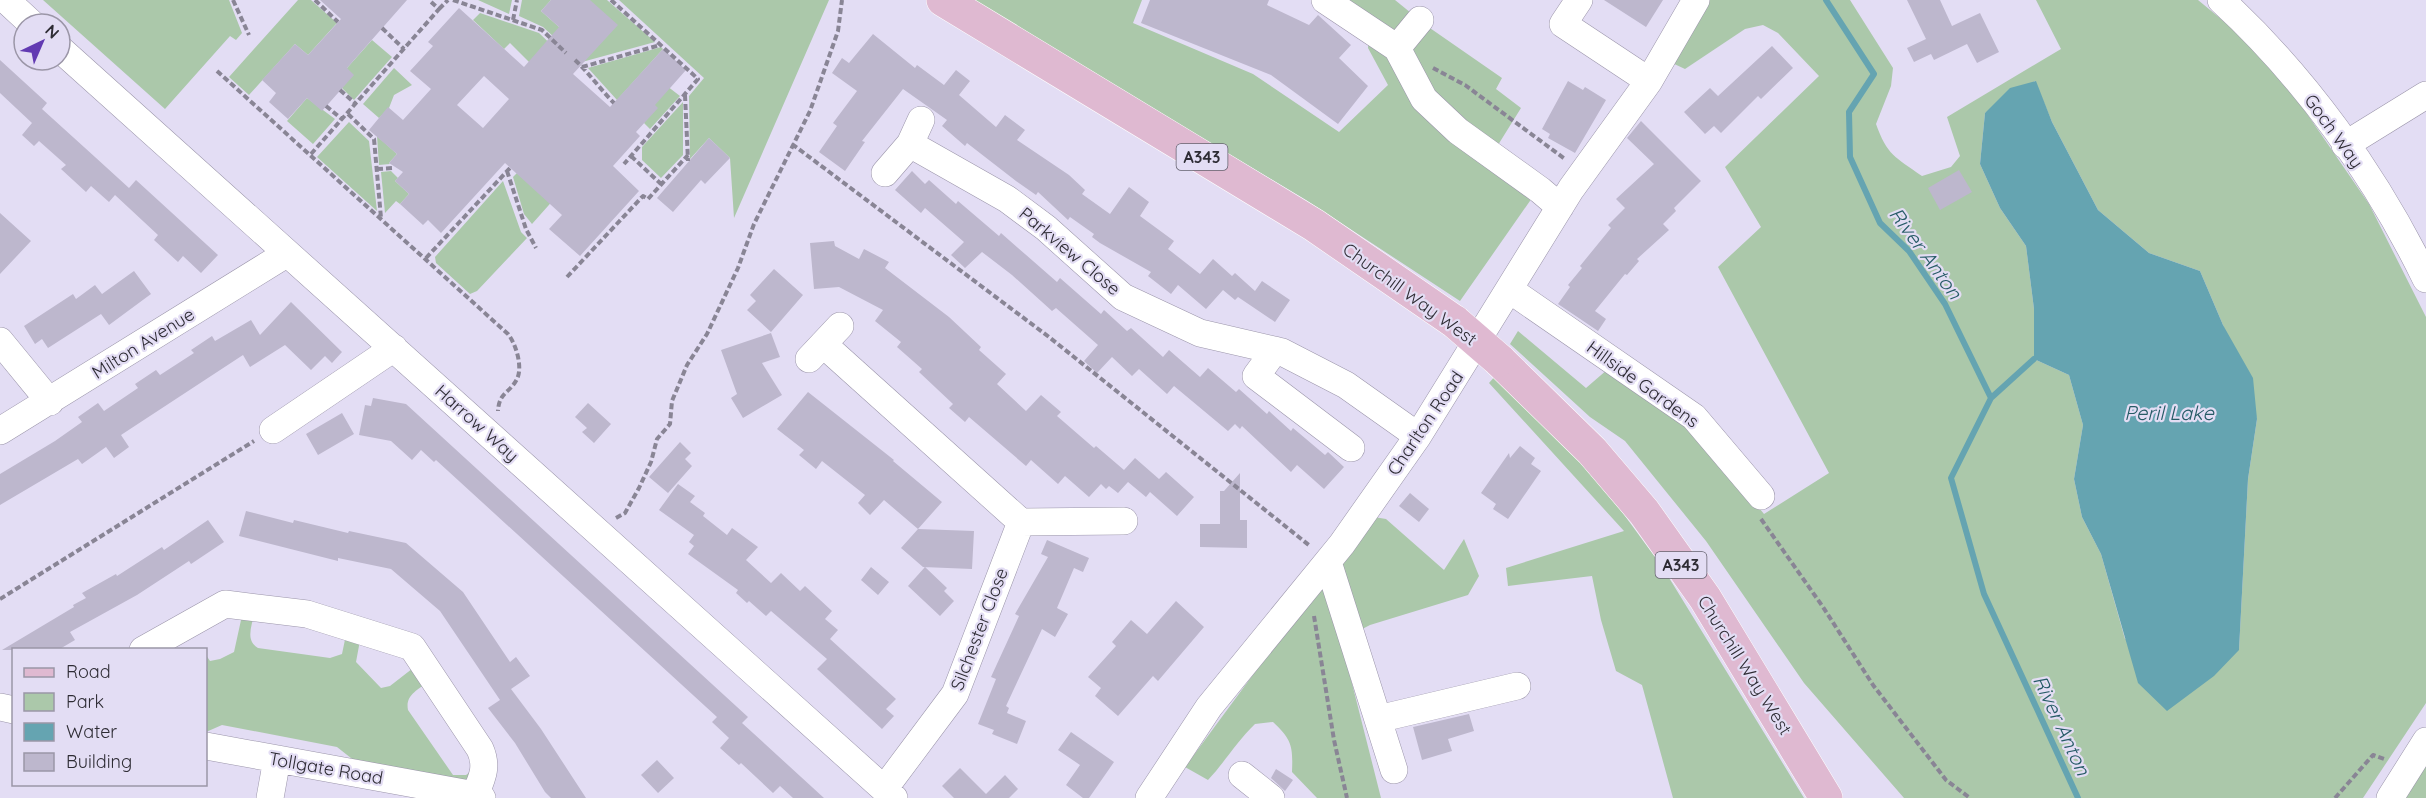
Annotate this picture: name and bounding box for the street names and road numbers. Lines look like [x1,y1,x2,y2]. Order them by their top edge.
street label: Goch Way [2299,89,2369,173]
road number: A343 [1176,144,1228,170]
street label: Parkview Close [1015,202,1125,300]
street label: Churchill Way West [1338,238,1482,350]
street label: Milton Avenue [87,302,199,384]
street label: Hillside Gardens [1582,335,1704,433]
street label: Charlton Road [1382,367,1468,479]
street label: Harrow Way [430,379,524,467]
road number: A343 [1656,552,1706,578]
street label: Silchester Close [945,565,1013,693]
street label: Churchill Way West [1693,591,1797,739]
street label: Tollgate Road [267,747,385,789]

